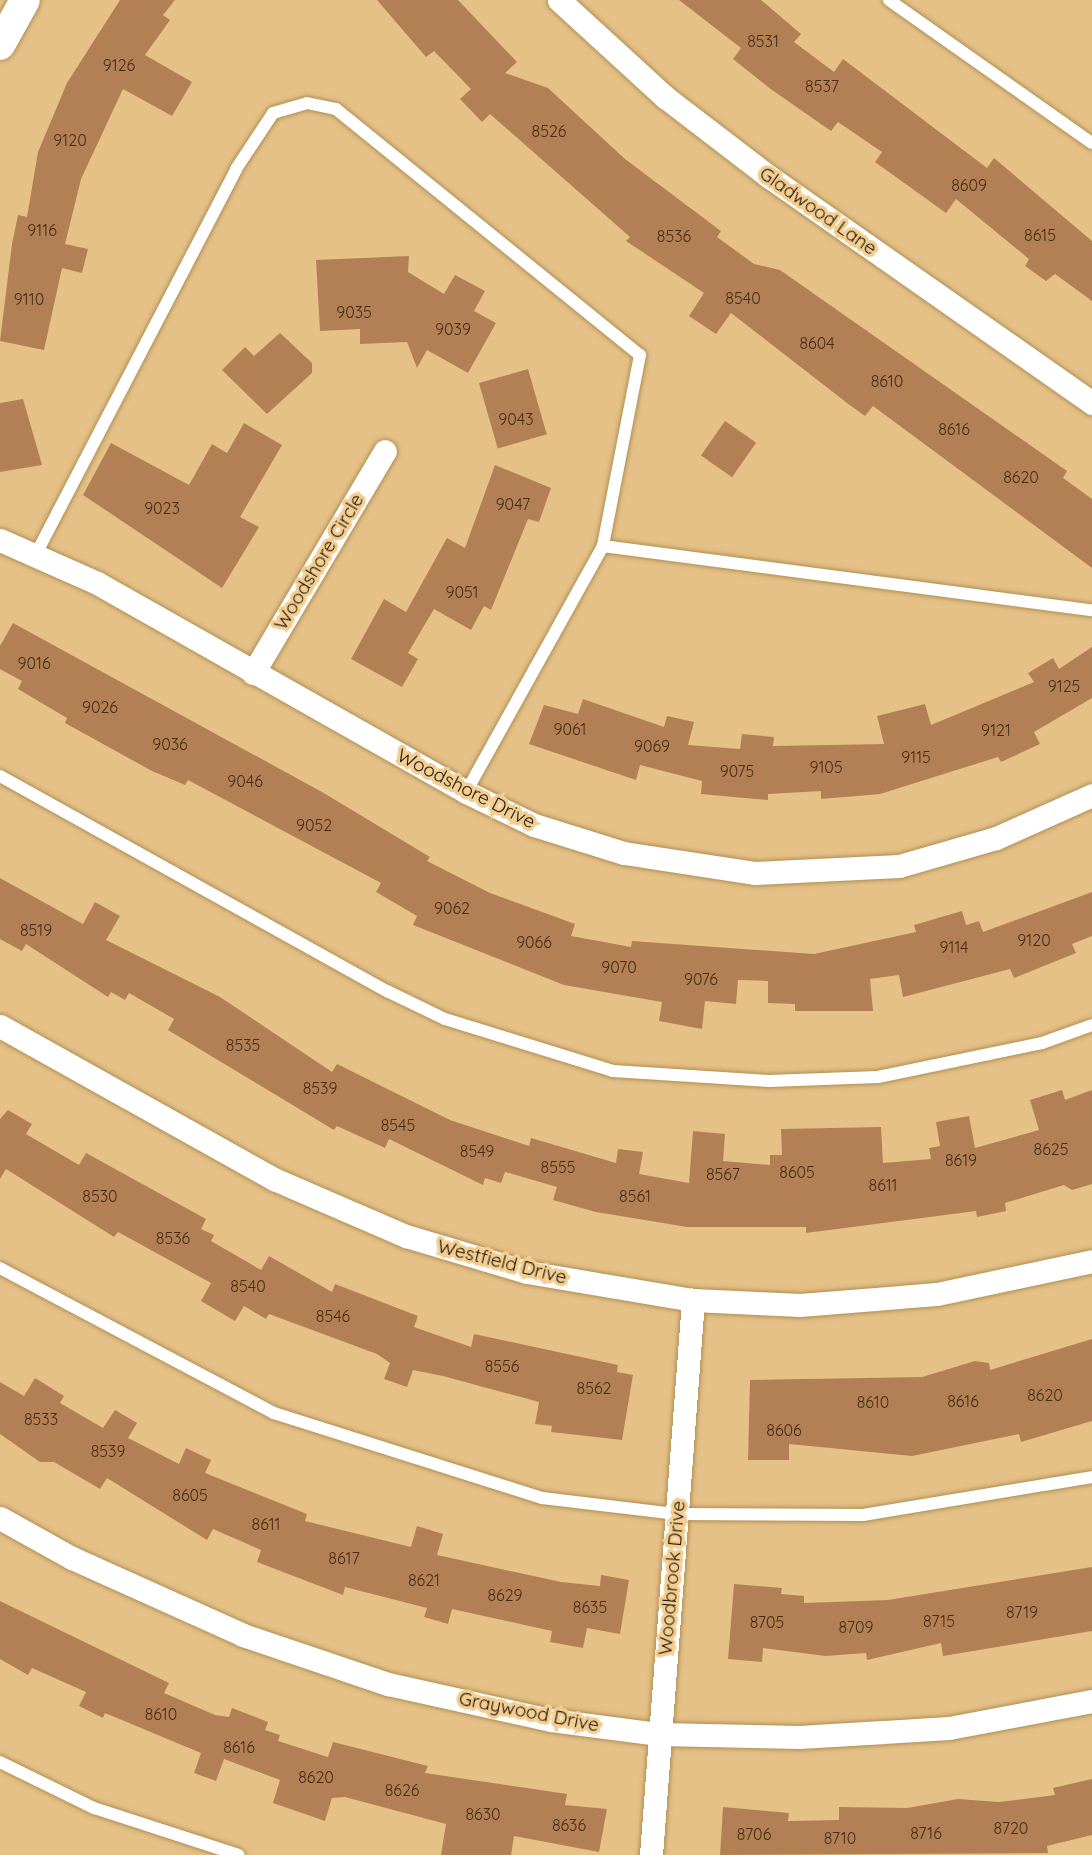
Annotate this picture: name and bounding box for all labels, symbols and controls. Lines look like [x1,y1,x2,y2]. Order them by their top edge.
house number: 8531 [747,31,779,51]
house number: 9126 [103,55,135,75]
house number: 8537 [805,76,839,96]
house number: 8526 [532,121,566,141]
house number: 9120 [53,130,87,150]
street label: Gladwood Lane [755,162,881,260]
house number: 8609 [951,175,987,195]
house number: 9116 [27,220,57,240]
house number: 8615 [1024,225,1056,245]
house number: 8536 [657,226,691,246]
house number: 8540 [725,288,761,308]
house number: 9110 [14,289,44,309]
house number: 9035 [336,302,372,322]
house number: 9039 [435,319,471,339]
house number: 8604 [799,333,835,353]
house number: 8610 [871,371,903,391]
house number: 9043 [498,409,534,429]
house number: 8616 [938,419,970,439]
house number: 8620 [1003,467,1039,487]
street label: Woodshore Circle [269,490,369,634]
house number: 9047 [496,494,530,514]
house number: 9023 [144,498,180,518]
house number: 9051 [445,582,479,602]
house number: 9016 [18,653,50,673]
house number: 9125 [1048,676,1080,696]
house number: 9026 [82,697,118,717]
house number: 9061 [554,719,586,739]
house number: 9121 [981,720,1011,740]
house number: 9036 [152,734,188,754]
house number: 9069 [634,736,670,756]
street label: Woodshore Drive [393,744,539,834]
house number: 9115 [901,747,931,767]
house number: 9105 [809,757,843,777]
house number: 9075 [720,761,754,781]
house number: 9046 [227,771,263,791]
house number: 9052 [296,815,332,835]
house number: 9062 [434,898,470,918]
house number: 8519 [20,920,52,940]
house number: 9120 [1017,930,1051,950]
house number: 9066 [516,932,552,952]
house number: 9114 [939,937,969,957]
house number: 9070 [601,957,637,977]
house number: 9076 [684,969,718,989]
house number: 8535 [226,1035,260,1055]
house number: 8539 [303,1078,337,1098]
house number: 8545 [381,1115,415,1135]
house number: 8625 [1034,1139,1068,1159]
house number: 8549 [460,1141,494,1161]
house number: 8619 [945,1150,977,1170]
house number: 8555 [541,1157,575,1177]
house number: 8605 [779,1162,815,1182]
house number: 8567 [706,1164,740,1184]
house number: 8611 [868,1175,898,1195]
house number: 8530 [82,1186,118,1206]
house number: 8561 [619,1186,651,1206]
house number: 8536 [156,1228,190,1248]
street label: Westfield Drive [435,1235,569,1289]
house number: 8540 [230,1276,266,1296]
house number: 8546 [316,1306,350,1326]
house number: 8556 [485,1356,519,1376]
house number: 8562 [577,1378,611,1398]
house number: 8620 [1027,1385,1063,1405]
house number: 8616 [947,1391,979,1411]
house number: 8610 [857,1392,889,1412]
house number: 8533 [24,1409,58,1429]
house number: 8606 [766,1420,802,1440]
house number: 8539 [91,1441,125,1461]
house number: 8605 [172,1485,208,1505]
street label: Woodbrook Drive [654,1500,690,1656]
house number: 8611 [251,1514,281,1534]
house number: 8617 [328,1548,360,1568]
house number: 8621 [408,1570,440,1590]
house number: 8629 [487,1585,523,1605]
house number: 8635 [573,1597,607,1617]
house number: 8719 [1006,1602,1038,1622]
house number: 8715 [923,1611,955,1631]
house number: 8705 [750,1612,784,1632]
house number: 8709 [839,1617,873,1637]
street label: Graywood Drive [457,1687,601,1737]
house number: 8610 [145,1704,177,1724]
house number: 8616 [223,1737,255,1757]
house number: 8620 [298,1767,334,1787]
house number: 8626 [385,1780,419,1800]
house number: 8630 [465,1804,501,1824]
house number: 8636 [552,1815,586,1835]
house number: 8720 [994,1818,1028,1838]
house number: 8716 [910,1823,942,1843]
house number: 8706 [737,1824,771,1844]
house number: 8710 [824,1828,856,1848]

